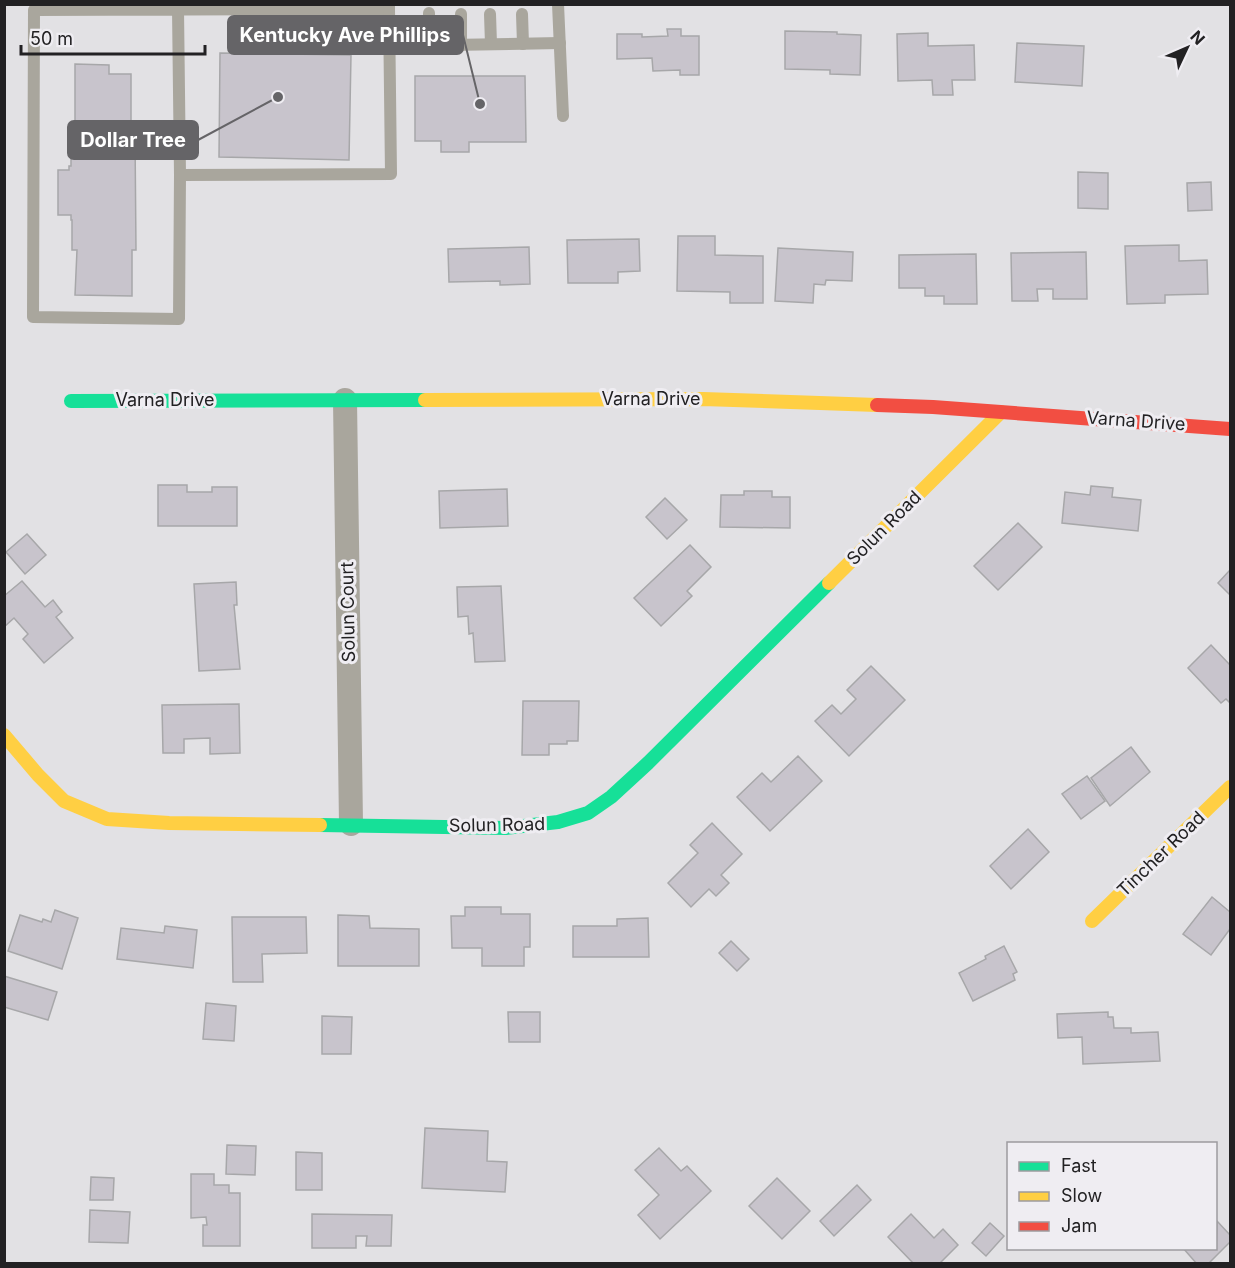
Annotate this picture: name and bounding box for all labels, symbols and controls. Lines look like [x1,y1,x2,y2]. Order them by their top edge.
callout: Kentucky Ave Phillips [228,16,463,54]
scale bar [21,18,206,56]
north arrow [1157,18,1217,78]
text: Kentucky Ave Phillips [240,23,450,47]
text: N [1186,26,1209,49]
text: 50 m [30,28,73,49]
callout: Dollar Tree [68,121,198,159]
text: Dollar Tree [80,128,186,152]
street label: Varna Drive [601,388,701,409]
street label: Varna Drive [115,389,215,410]
street label: Varna Drive [1086,407,1186,434]
street label: Solun Road [842,486,925,569]
street label: Solun Court [336,561,359,662]
street label: Tincher Road [1113,807,1209,901]
street label: Solun Road [449,813,545,836]
legend [1007,1142,1217,1250]
text: Fast [1061,1155,1097,1176]
text: Slow [1061,1185,1102,1206]
text: Jam [1061,1215,1097,1236]

